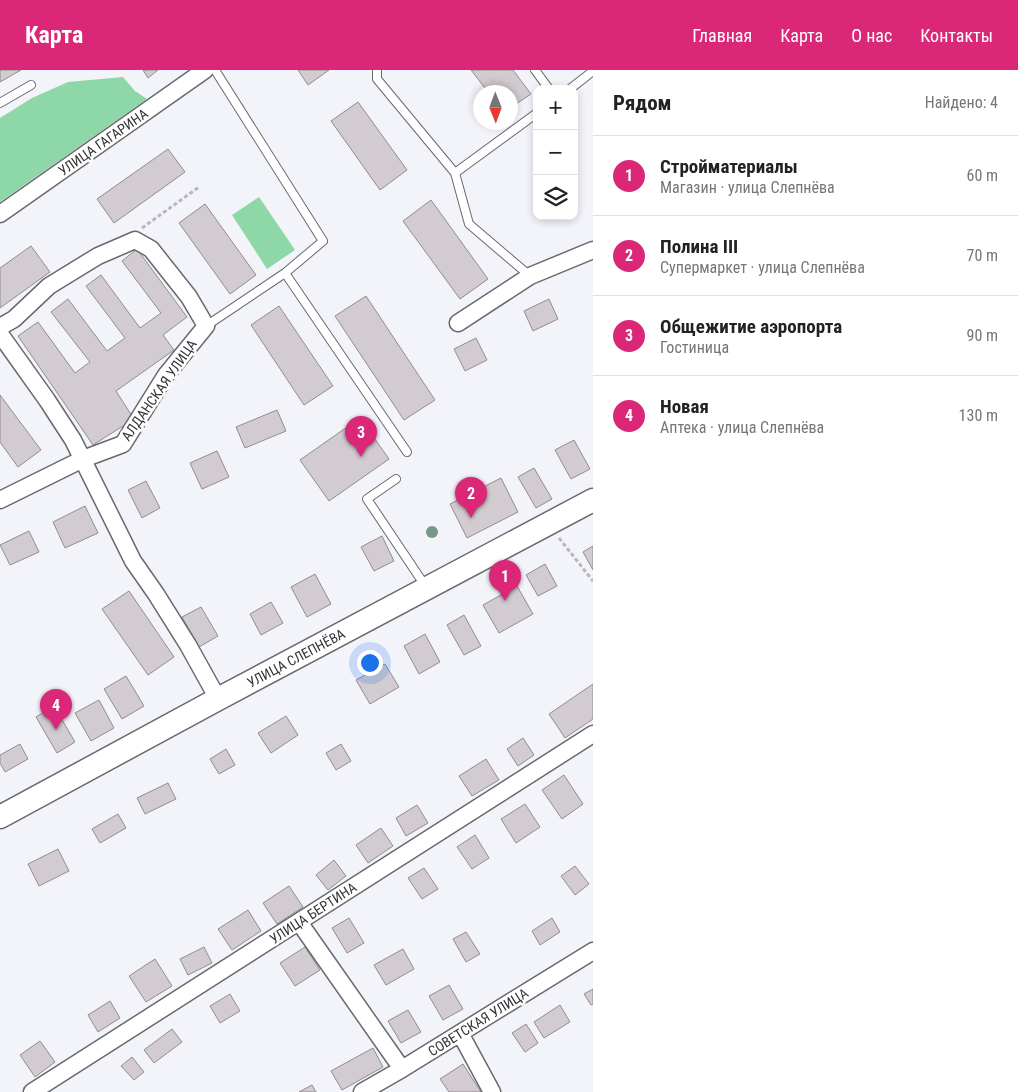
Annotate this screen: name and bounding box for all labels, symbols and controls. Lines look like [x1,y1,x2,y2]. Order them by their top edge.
text: Карта [25,21,83,49]
text: Главная [692,25,752,46]
text: Карта [780,25,823,46]
text: О нас [851,25,892,46]
text: Контакты [920,25,993,46]
north arrow [473,85,518,130]
map controls [533,85,578,220]
button: + [533,85,578,130]
text: Рядом [613,91,672,115]
text: Найдено: 4 [925,93,998,112]
street label: УЛИЦА ГАГАРИНА [55,105,151,179]
button: − [533,130,578,175]
text: Стройматериалы [660,155,798,178]
text: 1 [625,166,633,185]
text: 60 m [966,166,998,185]
button: layers [533,175,578,220]
text: Магазин · улица Слепнёва [660,178,835,197]
text: Полина III [660,235,738,258]
text: 2 [625,246,633,265]
text: 70 m [966,246,998,265]
text: Супермаркет · улица Слепнёва [660,258,865,277]
text: Общежитие аэропорта [660,315,842,338]
text: 3 [625,326,633,345]
text: 90 m [966,326,998,345]
street label: АЛДАНСКАЯ УЛИЦА [118,336,200,444]
text: Гостиница [660,338,729,357]
text: Новая [660,395,709,418]
text: 4 [625,406,633,425]
text: 130 m [959,406,998,425]
pin: 3 [345,416,377,457]
text: Аптека · улица Слепнёва [660,418,824,437]
pin: 2 [455,477,487,518]
pin: 1 [489,560,521,601]
street label: УЛИЦА СЛЕПНЁВА [244,625,348,691]
your location [357,650,383,676]
pin: 4 [40,689,72,730]
street label: УЛИЦА БЕРТИНА [267,879,359,947]
street label: СОВЕТСКАЯ УЛИЦА [425,985,531,1059]

